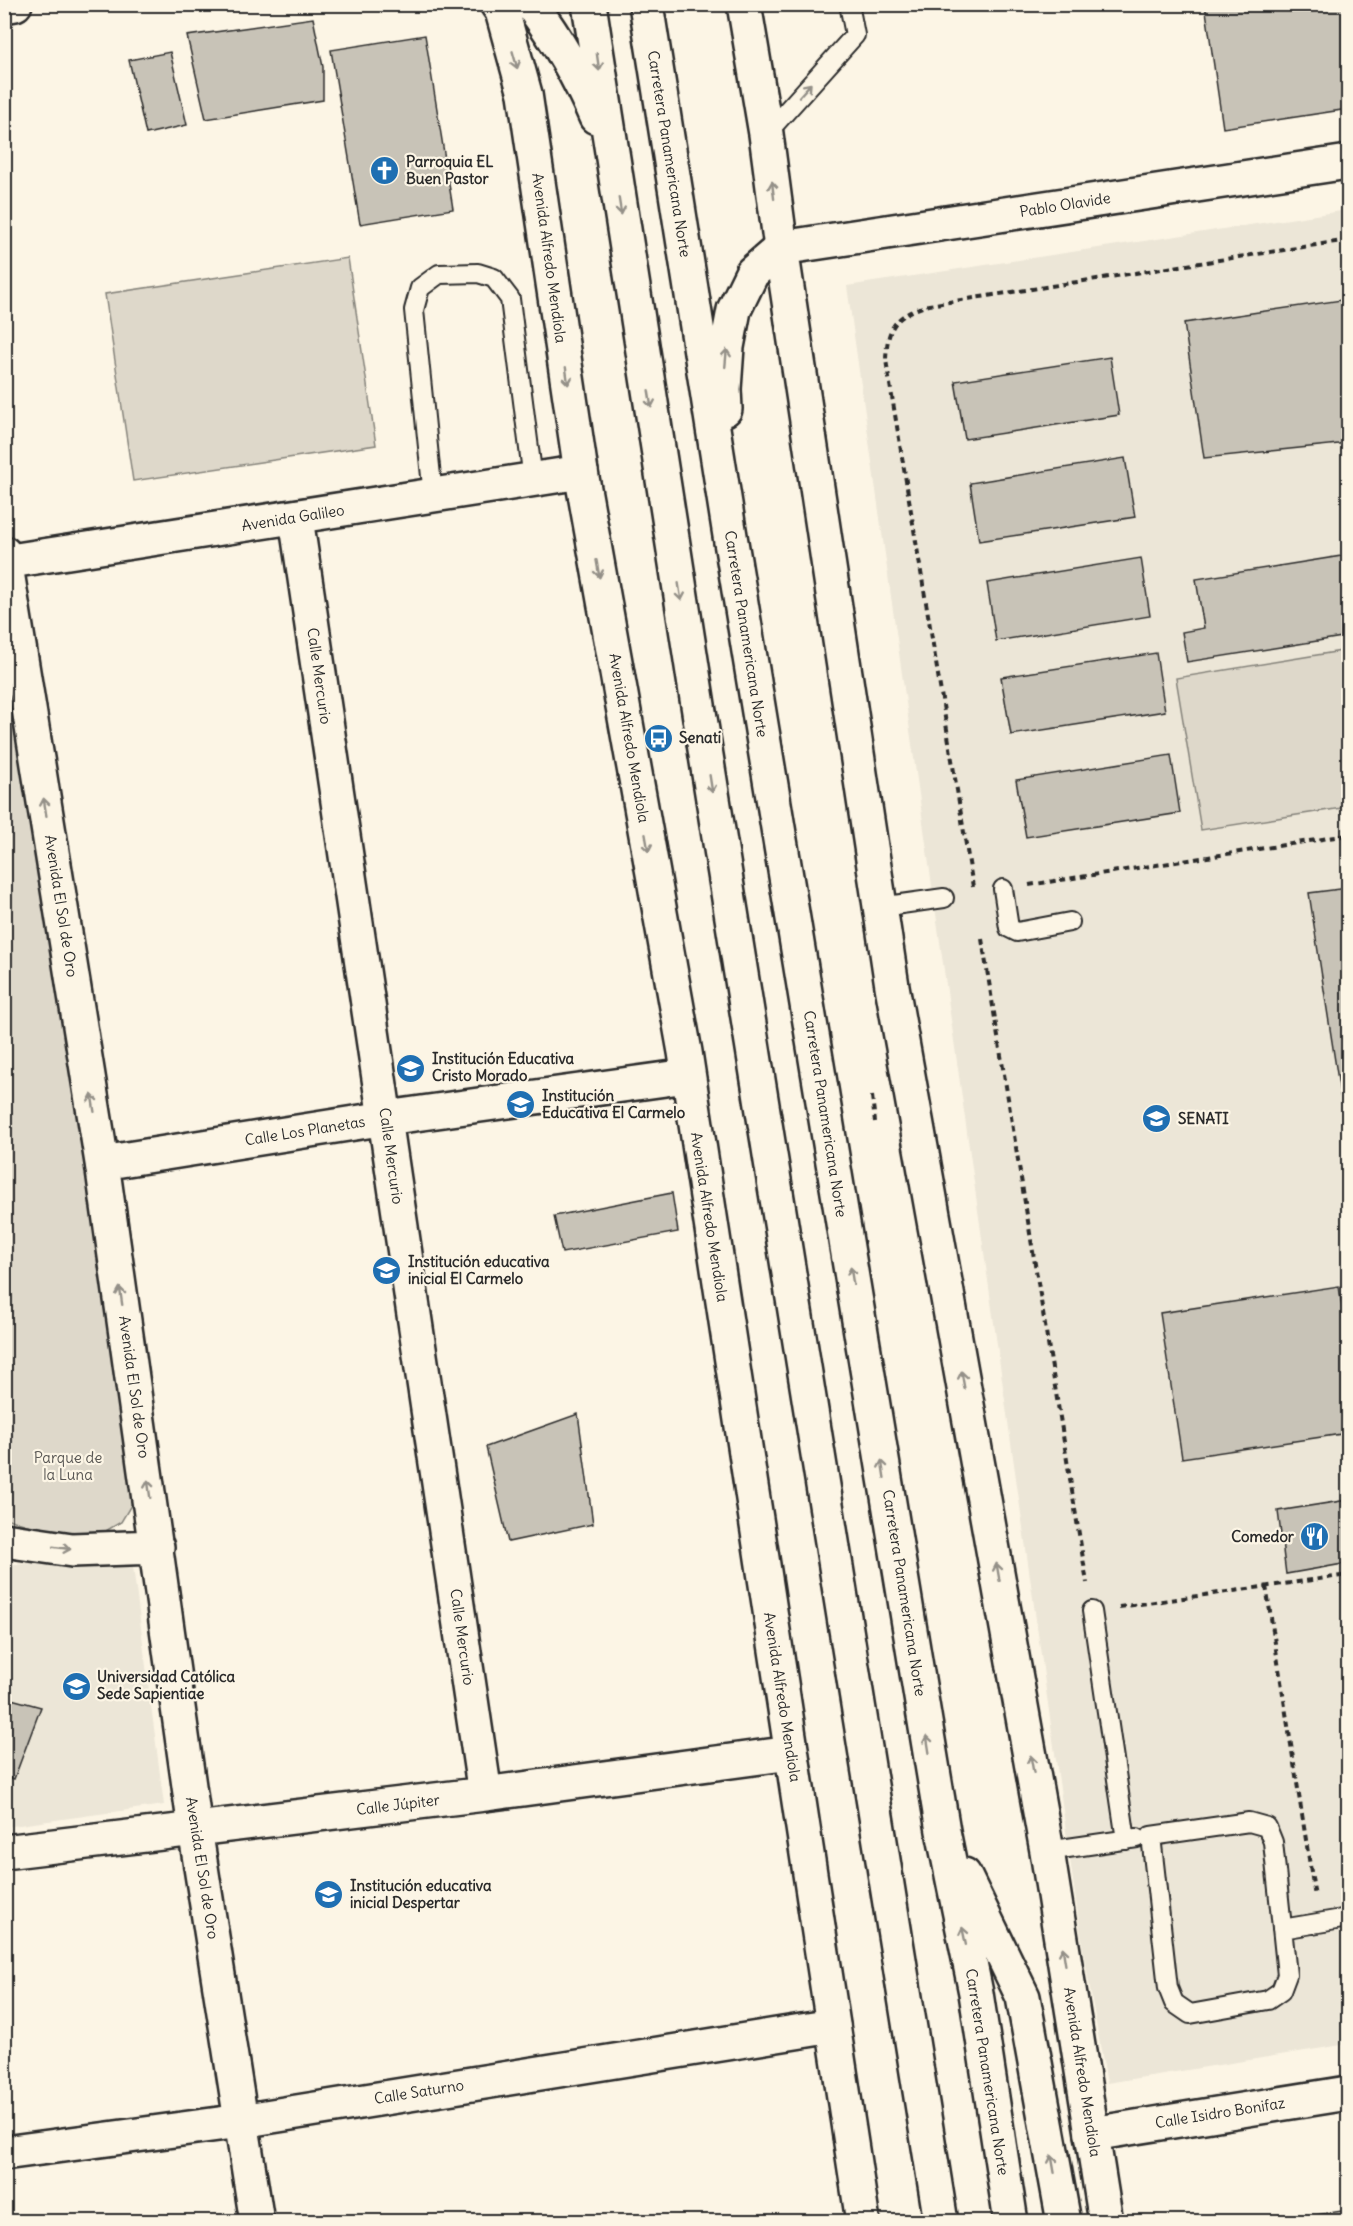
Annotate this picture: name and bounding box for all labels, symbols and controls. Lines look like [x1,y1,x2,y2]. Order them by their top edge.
street label: Carretera Panamericana Norte [644,49,695,259]
one-way arrow [510,50,522,69]
one-way arrow [592,52,603,72]
one-way arrow [798,83,813,98]
place label: Parroquia EL Buen Pastor [406,152,493,188]
church icon: Parroquia EL Buen Pastor [369,155,401,187]
street label: Avenida Alfredo Mendiola [528,172,571,345]
one-way arrow [767,180,778,200]
street label: Pablo Olavide [1018,188,1112,221]
one-way arrow [614,196,625,216]
one-way arrow [721,349,732,369]
one-way arrow [562,366,573,386]
one-way arrow [645,389,656,408]
street label: Avenida Galileo [240,500,346,535]
street label: Carretera Panamericana Norte [721,529,772,739]
one-way arrow [593,558,604,578]
one-way arrow [675,581,686,601]
street label: Calle Mercurio [303,627,336,725]
street label: Avenida Alfredo Mendiola [605,652,654,825]
bus stop icon: Senati [642,722,674,754]
place label: Senati [679,728,721,747]
one-way arrow [706,774,717,793]
one-way arrow [40,798,51,817]
street label: Avenida El Sol de Oro [41,833,82,978]
one-way arrow [642,833,653,853]
street label: Carretera Panamericana Norte [800,1009,851,1219]
place label: Institución Educativa Cristo Morado [432,1049,575,1085]
school or university icon: Institución Educativa Cristo Morado [395,1052,427,1084]
place label: Institución Educativa El Carmelo [542,1086,686,1122]
school or university icon: Institución Educativa El Carmelo [505,1089,537,1121]
one-way arrow [87,1094,98,1114]
school or university icon: SENATI [1141,1103,1173,1135]
street label: Calle Mercurio [375,1107,408,1205]
place label: SENATI [1178,1109,1229,1128]
street label: Calle Los Planetas [243,1112,367,1149]
street label: Avenida Alfredo Mendiola [687,1131,732,1304]
place label: Institución educativa inicial El Carmelo [408,1252,550,1288]
school or university icon: Institución educativa inicial El Carmelo [371,1255,403,1287]
one-way arrow [846,1267,857,1287]
one-way arrow [116,1287,127,1307]
street label: Avenida El Sol de Oro [115,1314,154,1459]
one-way arrow [958,1371,969,1390]
park label: Parque de la Luna [34,1448,102,1484]
one-way arrow [878,1460,889,1479]
one-way arrow [143,1480,154,1500]
street label: Carretera Panamericana Norte [879,1488,930,1698]
restaurant icon: Comedor [1299,1521,1331,1553]
place label: Comedor [1231,1527,1295,1546]
one-way arrow [52,1543,72,1554]
one-way arrow [992,1563,1003,1582]
street label: Calle Mercurio [446,1588,479,1686]
street label: Avenida Alfredo Mendiola [760,1611,805,1784]
place label: Universidad Católica Sede Sapientiae [97,1667,236,1704]
school or university icon: Universidad Católica Sede Sapientiae [60,1670,92,1702]
one-way arrow [923,1735,934,1755]
one-way arrow [1026,1755,1037,1774]
street label: Calle Júpiter [355,1790,441,1819]
street label: Avenida El Sol de Oro [182,1795,223,1940]
place label: Institución educativa inicial Despertar [350,1876,492,1913]
school or university icon: Institución educativa inicial Despertar [313,1879,345,1911]
one-way arrow [958,1927,969,1946]
one-way arrow [1058,1947,1069,1967]
street label: Carretera Panamericana Norte [962,1967,1013,2177]
street label: Avenida Alfredo Mendiola [1060,1986,1105,2159]
street label: Calle Saturno [373,2075,465,2108]
street label: Calle Isidro Bonifaz [1154,2093,1286,2132]
one-way arrow [1048,2155,1059,2174]

